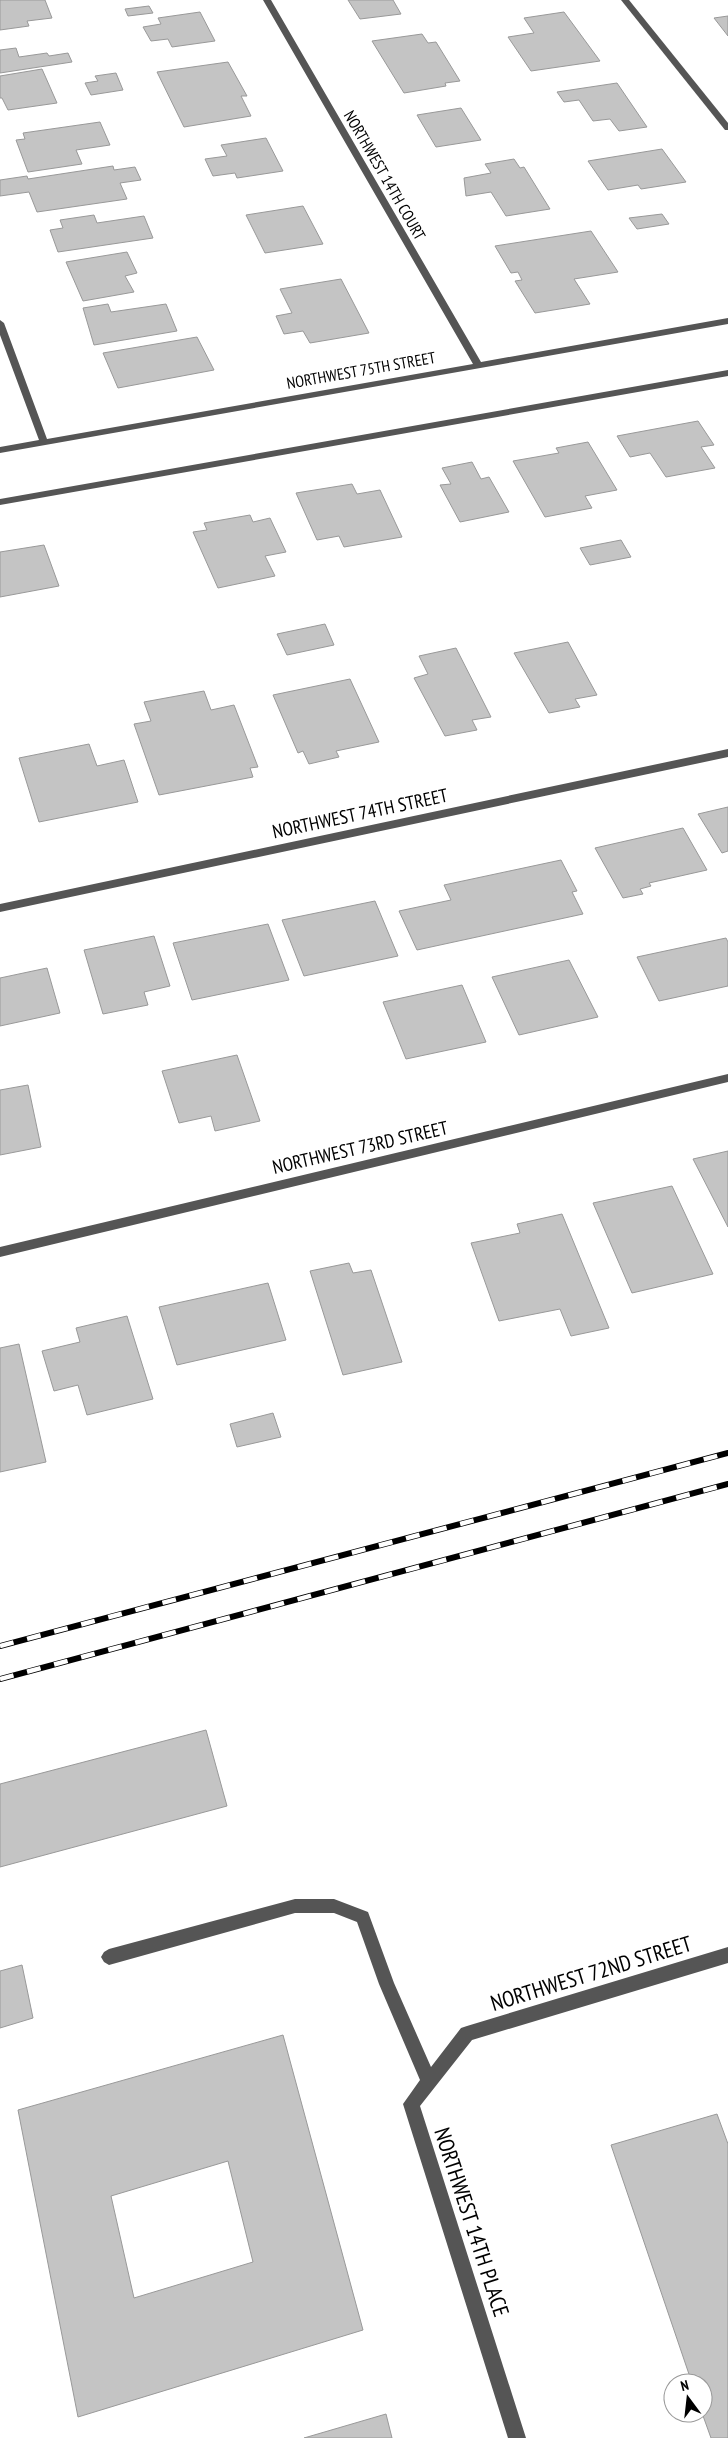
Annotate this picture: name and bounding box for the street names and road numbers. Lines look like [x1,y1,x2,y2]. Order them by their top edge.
street label: NORTHWEST 14TH COURT [340,107,430,243]
street label: NORTHWEST 75TH STREET [285,347,437,393]
street label: NORTHWEST 74TH STREET [270,783,450,843]
street label: NORTHWEST 73RD STREET [270,1115,451,1179]
street label: NORTHWEST 72ND STREET [487,1929,695,2017]
street label: NORTHWEST 14TH PLACE [428,2124,516,2320]

